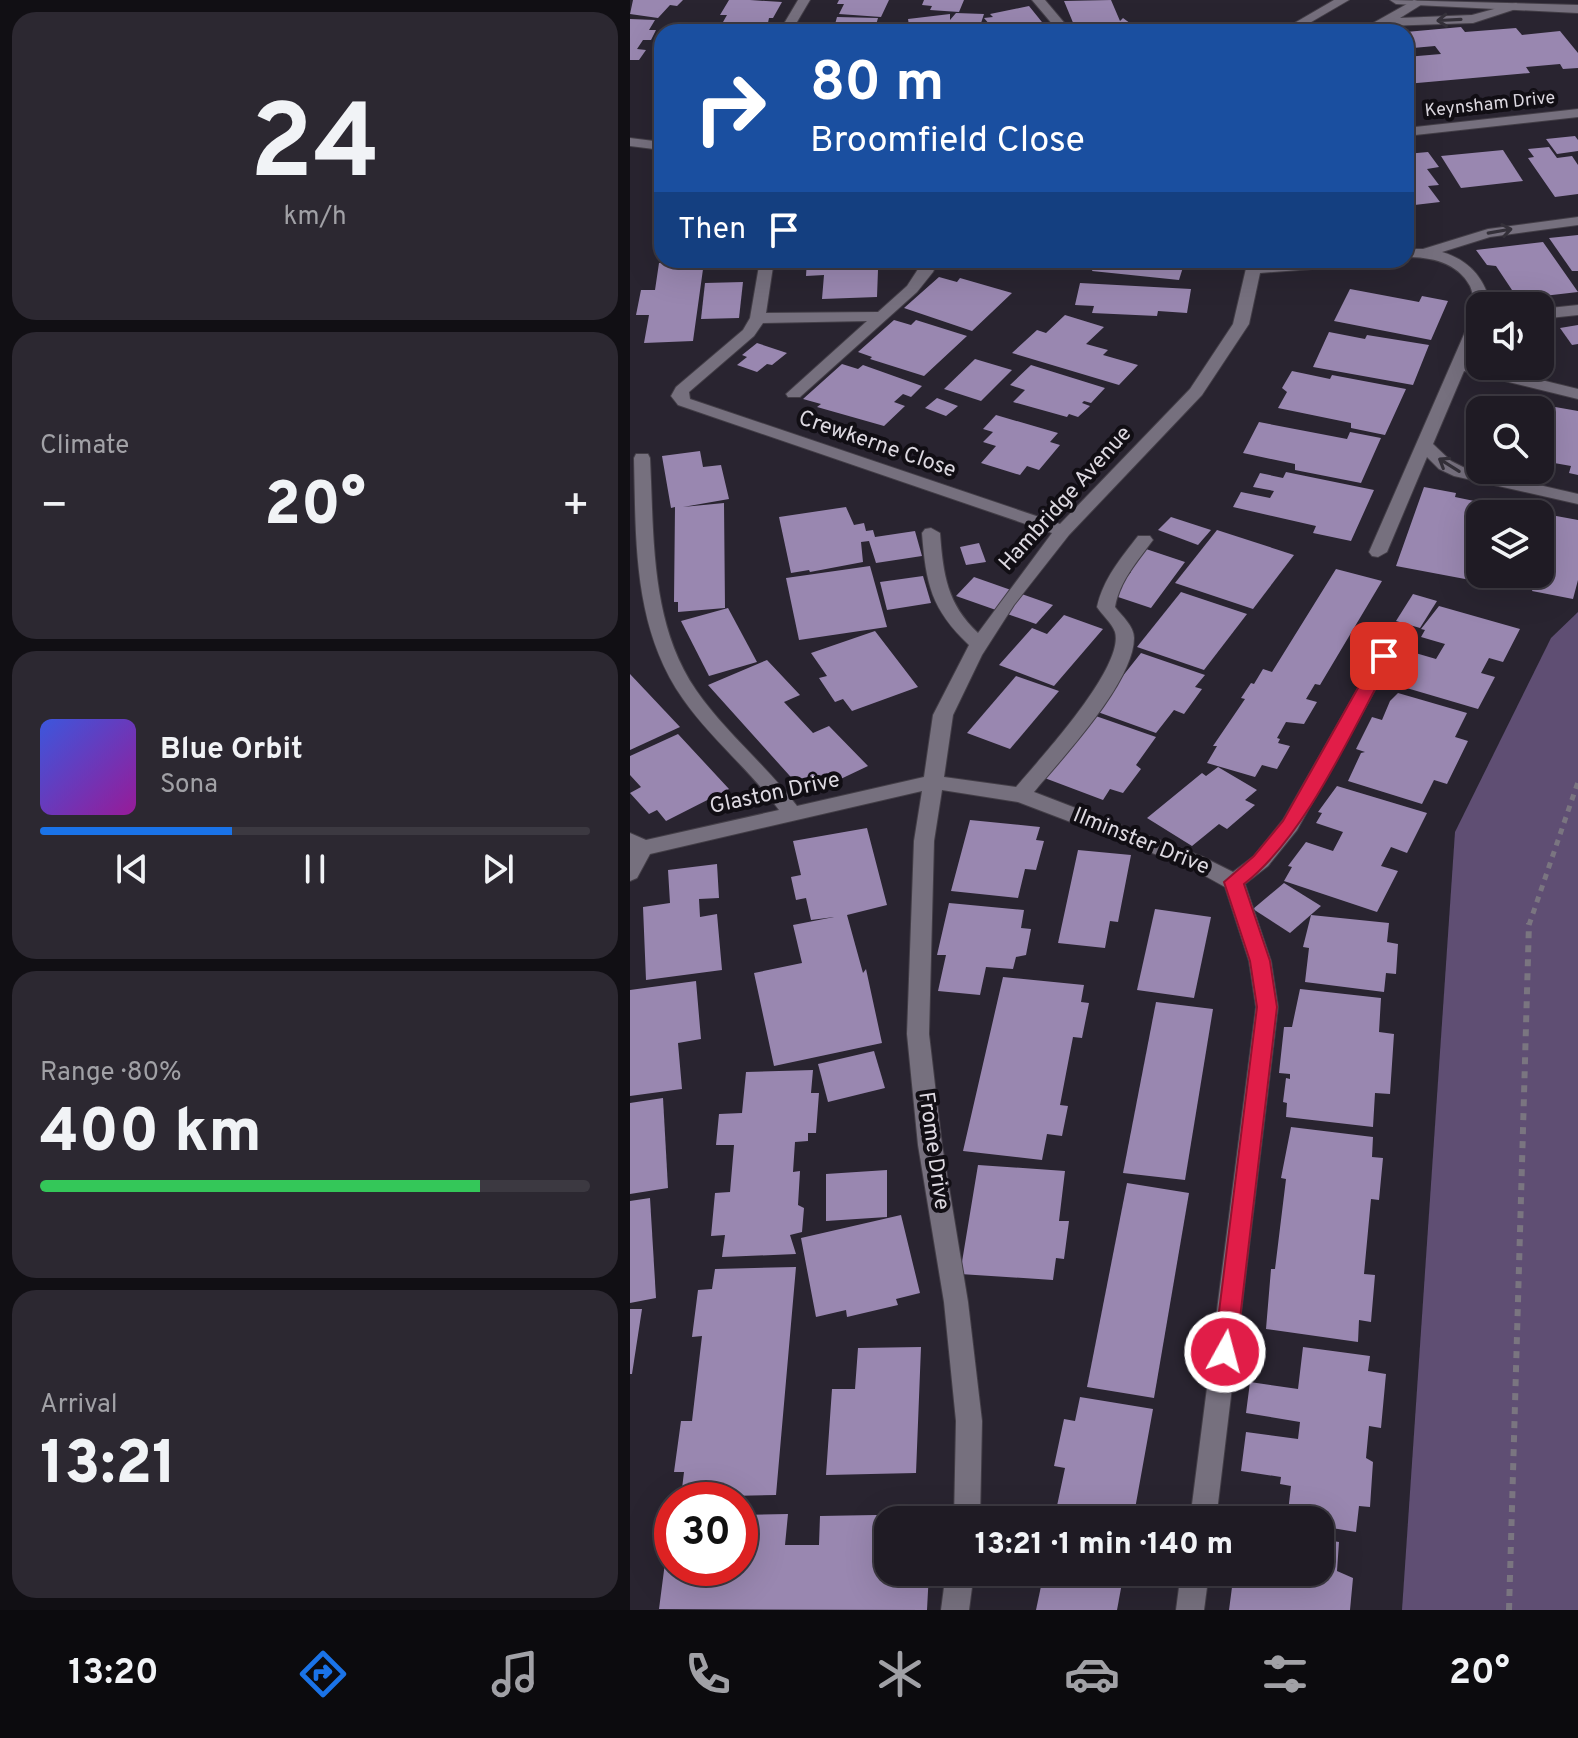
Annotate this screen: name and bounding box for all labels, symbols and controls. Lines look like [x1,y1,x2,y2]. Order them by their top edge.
one-way arrow [1436,13,1463,28]
text: 80 m [810,50,944,120]
icon: right [678,56,782,160]
text: 24 [250,83,380,215]
street label: Keynsham Drive [1424,87,1556,123]
text: Broomfield Close [810,119,1085,165]
text: km/h [283,201,347,234]
icon: arrive [762,208,806,252]
text: Then [678,212,746,249]
one-way arrow [1486,223,1512,238]
map controls [1466,292,1554,588]
button: sound [1466,292,1554,380]
button: search [1466,396,1554,484]
street label: Crewkerne Close [795,405,959,485]
street label: Hambridge Avenue [994,421,1138,577]
text: Climate [40,430,129,463]
one-way arrow [1438,457,1461,473]
text: 20° [264,470,366,546]
text: − [40,480,68,536]
text: + [562,480,590,536]
button: layers [1466,500,1554,588]
pin [1350,622,1418,690]
icon: arrive [1362,634,1406,678]
text: Blue Orbit [160,732,303,769]
street label: Glaston Drive [707,767,843,821]
text: Sona [160,769,218,802]
street label: Ilminster Drive [1069,802,1213,882]
icon: previous [110,847,154,891]
icon: pause [293,847,337,891]
icon: next [476,847,520,891]
text: Range · 80% [40,1057,182,1090]
street label: Frome Drive [911,1090,955,1212]
text: 400 km [40,1097,262,1173]
position arrow [1183,1310,1267,1394]
text: Arrival [40,1389,118,1422]
text: 13:21 [40,1429,177,1505]
speed limit sign: 30 [654,1482,758,1586]
text: 13:21 · 1 min · 140 m [975,1527,1233,1564]
icon: directions [295,1646,351,1702]
icon: music [487,1646,543,1702]
icon: phone [680,1646,736,1702]
icon: climate [872,1646,928,1702]
icon: car [1064,1646,1120,1702]
icon: filters [1257,1646,1313,1702]
text: 13:20 [68,1651,159,1697]
text: 20° [1449,1651,1510,1697]

